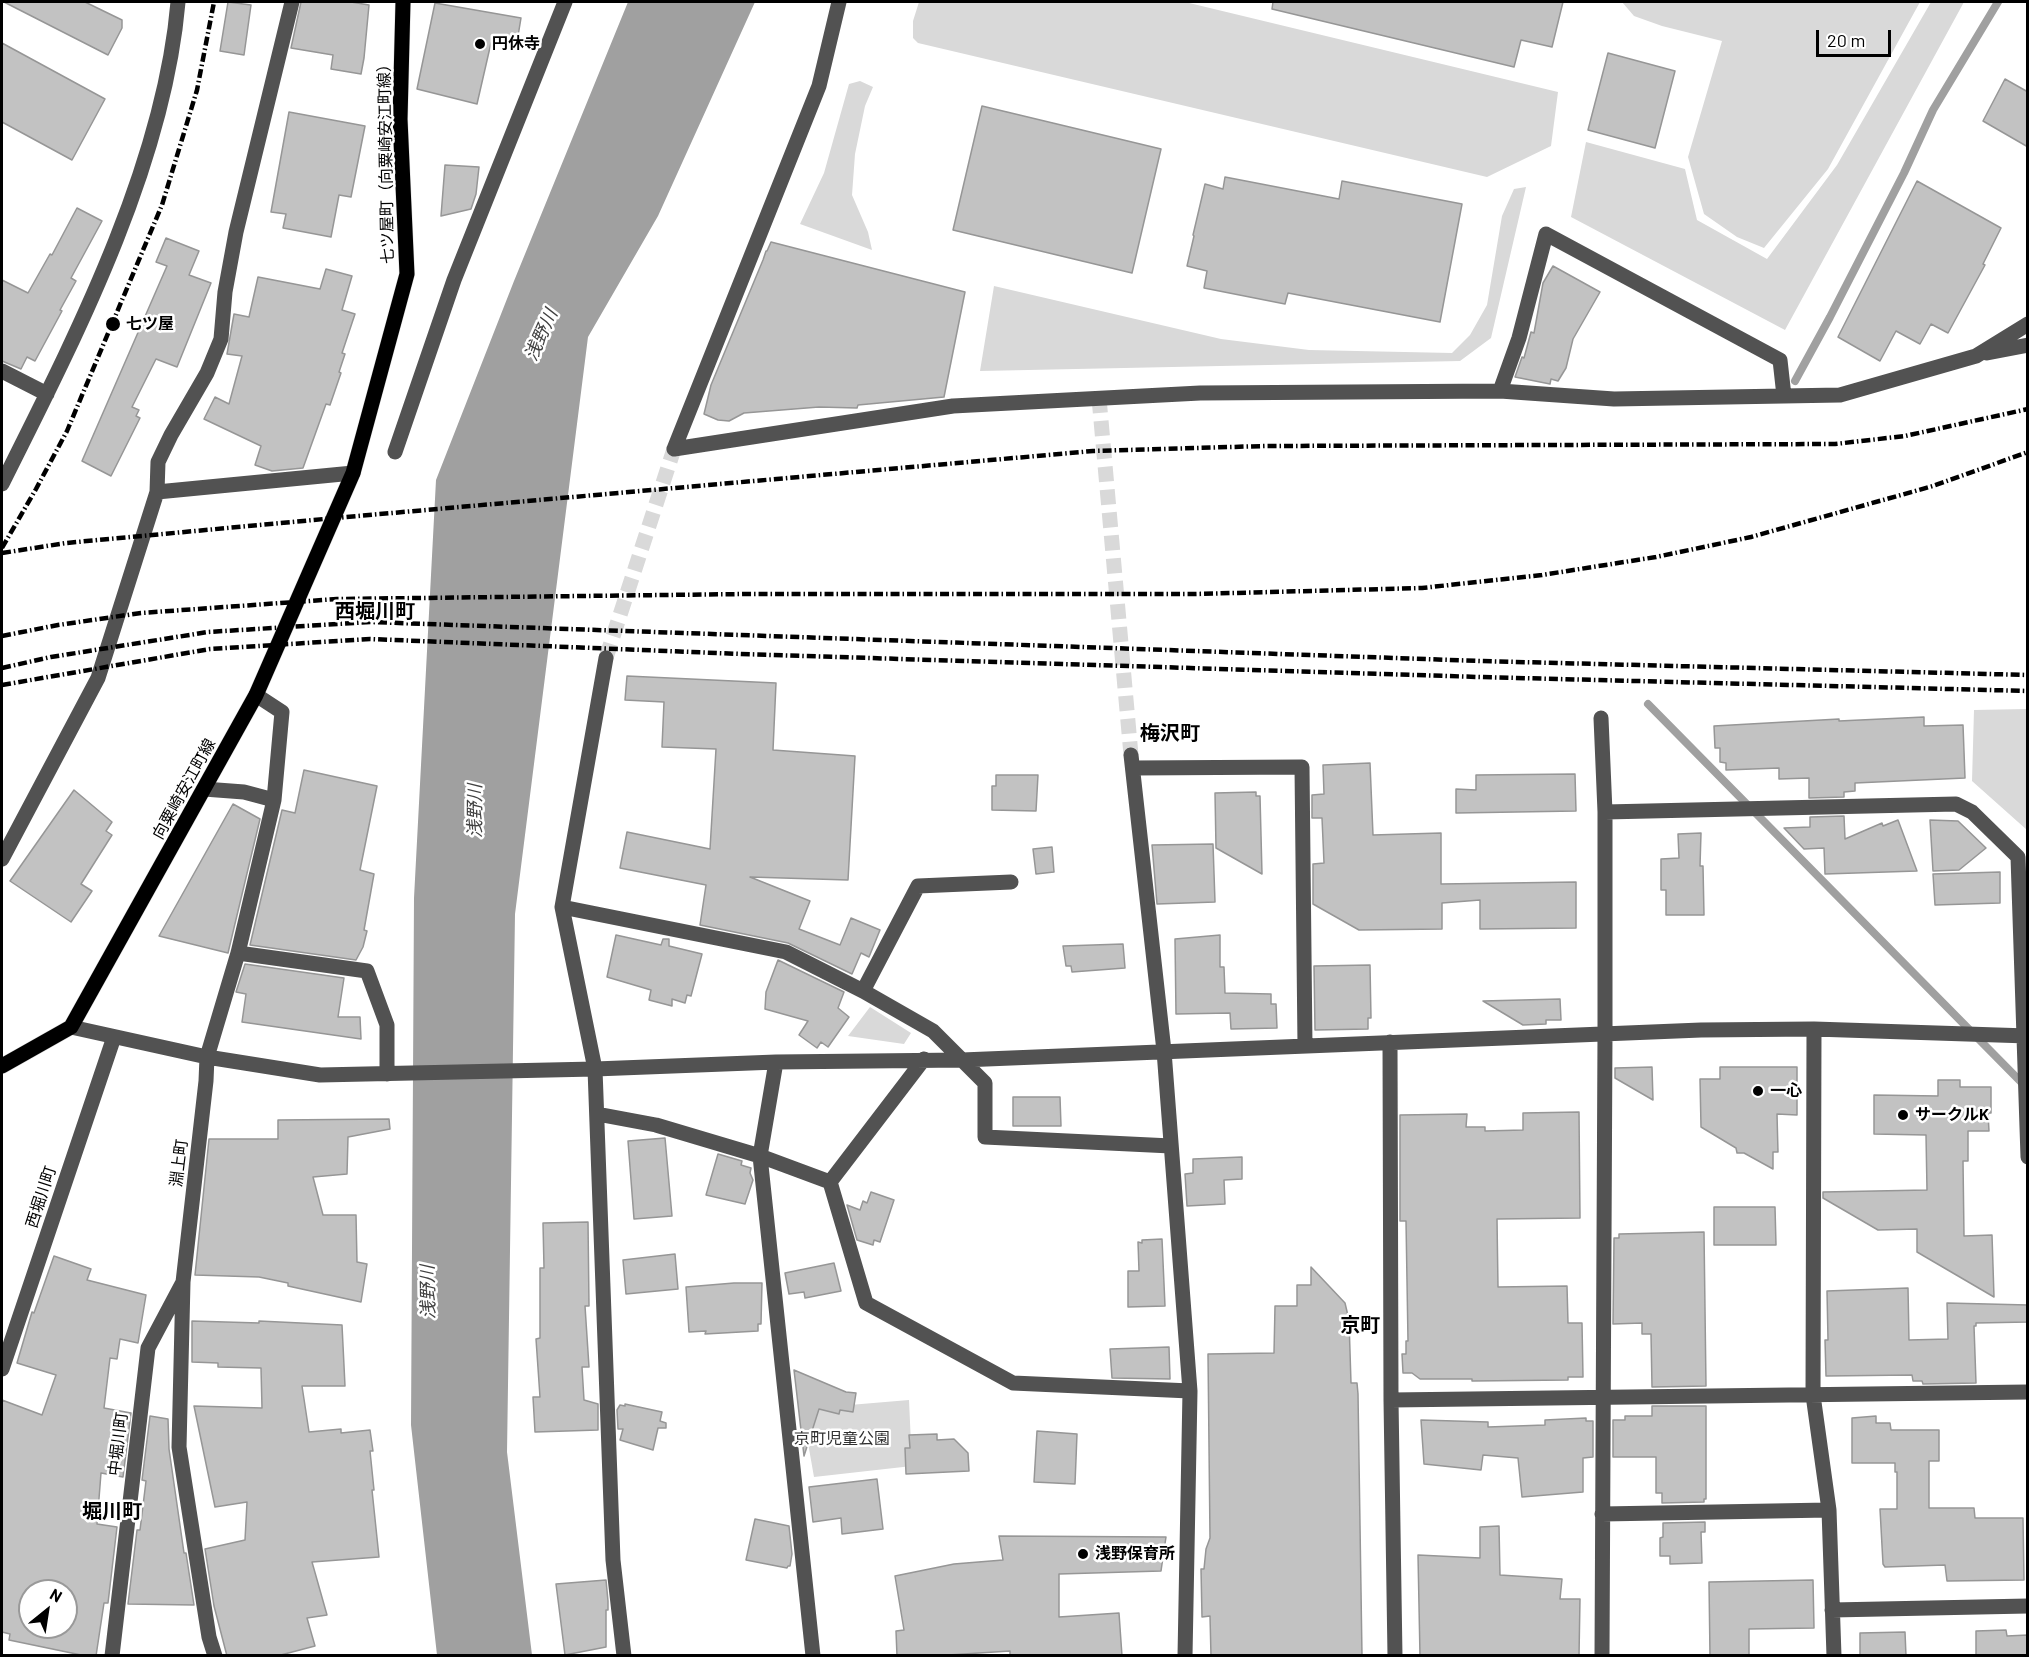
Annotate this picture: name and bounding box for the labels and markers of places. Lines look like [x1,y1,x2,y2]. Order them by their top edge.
place label: 円休寺 [492,34,540,54]
marker: 円休寺 [473,37,487,51]
place label: 七ツ屋 [126,314,174,334]
marker: 七ツ屋 [104,315,122,333]
place label: 一心 [1770,1081,1802,1101]
marker: 一心 [1751,1084,1765,1098]
place label: サークルK [1915,1105,1989,1125]
marker: サークルK [1896,1108,1910,1122]
place label: 浅野保育所 [1095,1544,1175,1564]
marker: 浅野保育所 [1076,1547,1090,1561]

